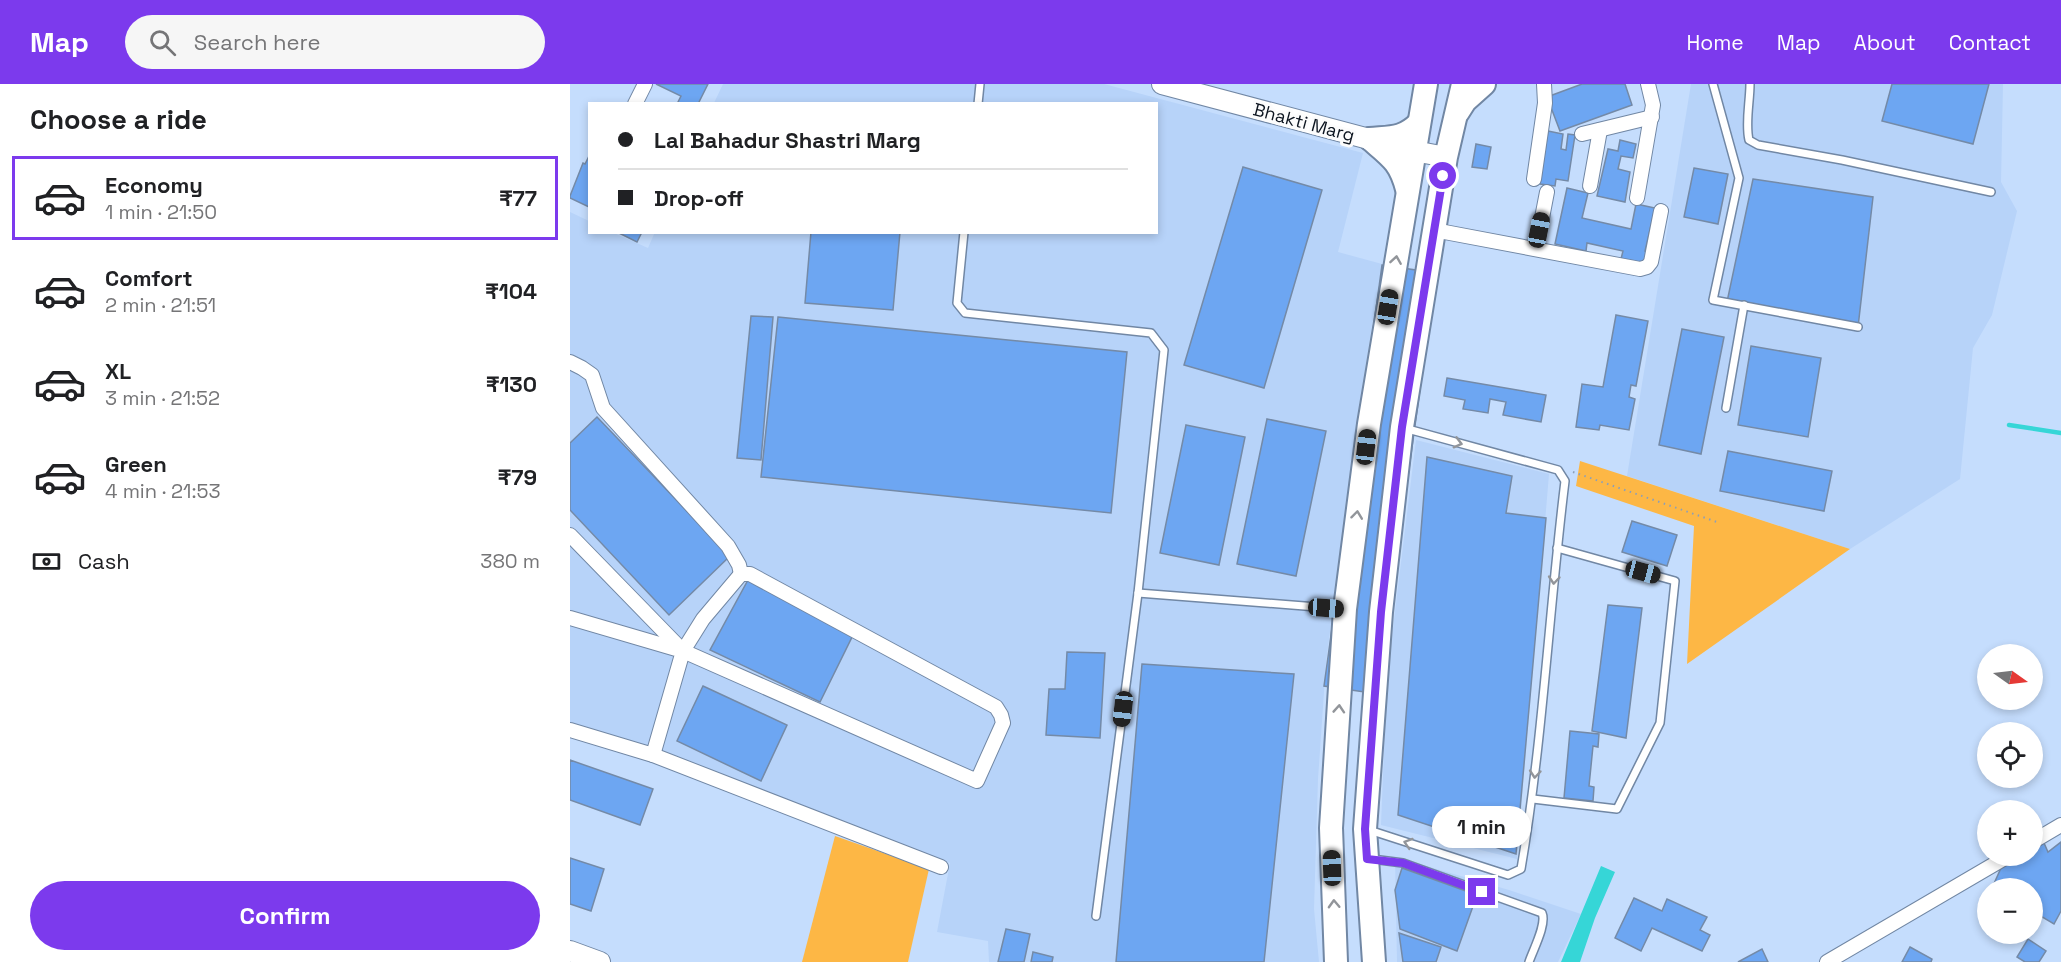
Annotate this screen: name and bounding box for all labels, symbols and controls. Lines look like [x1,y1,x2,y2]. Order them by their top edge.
search box [125,15,545,69]
text: Map [30,24,89,60]
icon: search [146,26,179,59]
text: Search here [194,28,321,56]
text: Home [1686,29,1744,56]
text: Map [1777,29,1821,56]
text: About [1854,29,1916,56]
text: Contact [1949,29,2031,56]
street label: Bhakti Marg [1251,97,1357,147]
text: Choose a ride [30,102,207,137]
text: Lal Bahadur Shastri Marg [654,126,921,154]
route start [1429,162,1456,189]
icon: car [33,171,87,225]
text: Economy [105,171,203,199]
text: ₹77 [499,184,537,212]
text: Drop-off [654,184,744,212]
text: 1 min · 21:50 [105,199,217,225]
car [1527,211,1551,249]
one-way arrow [1389,255,1401,264]
icon: car [33,264,87,318]
text: Comfort [105,264,193,292]
text: ₹104 [485,277,537,305]
car [1376,288,1400,326]
text: 2 min · 21:51 [105,292,216,318]
icon: car [33,357,87,411]
text: XL [105,357,131,385]
text: ₹130 [486,370,537,398]
text: 3 min · 21:52 [105,385,220,411]
car [1355,428,1377,466]
one-way arrow [1453,435,1463,448]
icon: car [33,450,87,504]
text: Green [105,450,167,478]
text: ₹79 [498,463,537,491]
text: 4 min · 21:53 [105,478,221,504]
one-way arrow [1351,510,1363,519]
icon: cash [30,545,63,578]
text: Cash [78,547,130,575]
text: 380 m [480,548,540,574]
car [1623,559,1663,585]
one-way arrow [1548,575,1561,584]
car [1307,598,1345,618]
north arrow [1977,644,2043,710]
map controls [1977,644,2043,944]
car [1112,690,1134,728]
one-way arrow [1332,704,1345,713]
button: locate [1977,722,2043,788]
one-way arrow [1529,770,1542,779]
button: + [1977,800,2043,866]
callout: 1 min [1432,805,1532,847]
text: 1 min [1457,814,1506,840]
one-way arrow [1403,837,1414,850]
car [1322,850,1342,886]
route end [1468,878,1495,905]
button: − [1977,878,2043,944]
button: Confirm [30,881,540,950]
one-way arrow [1327,899,1340,908]

